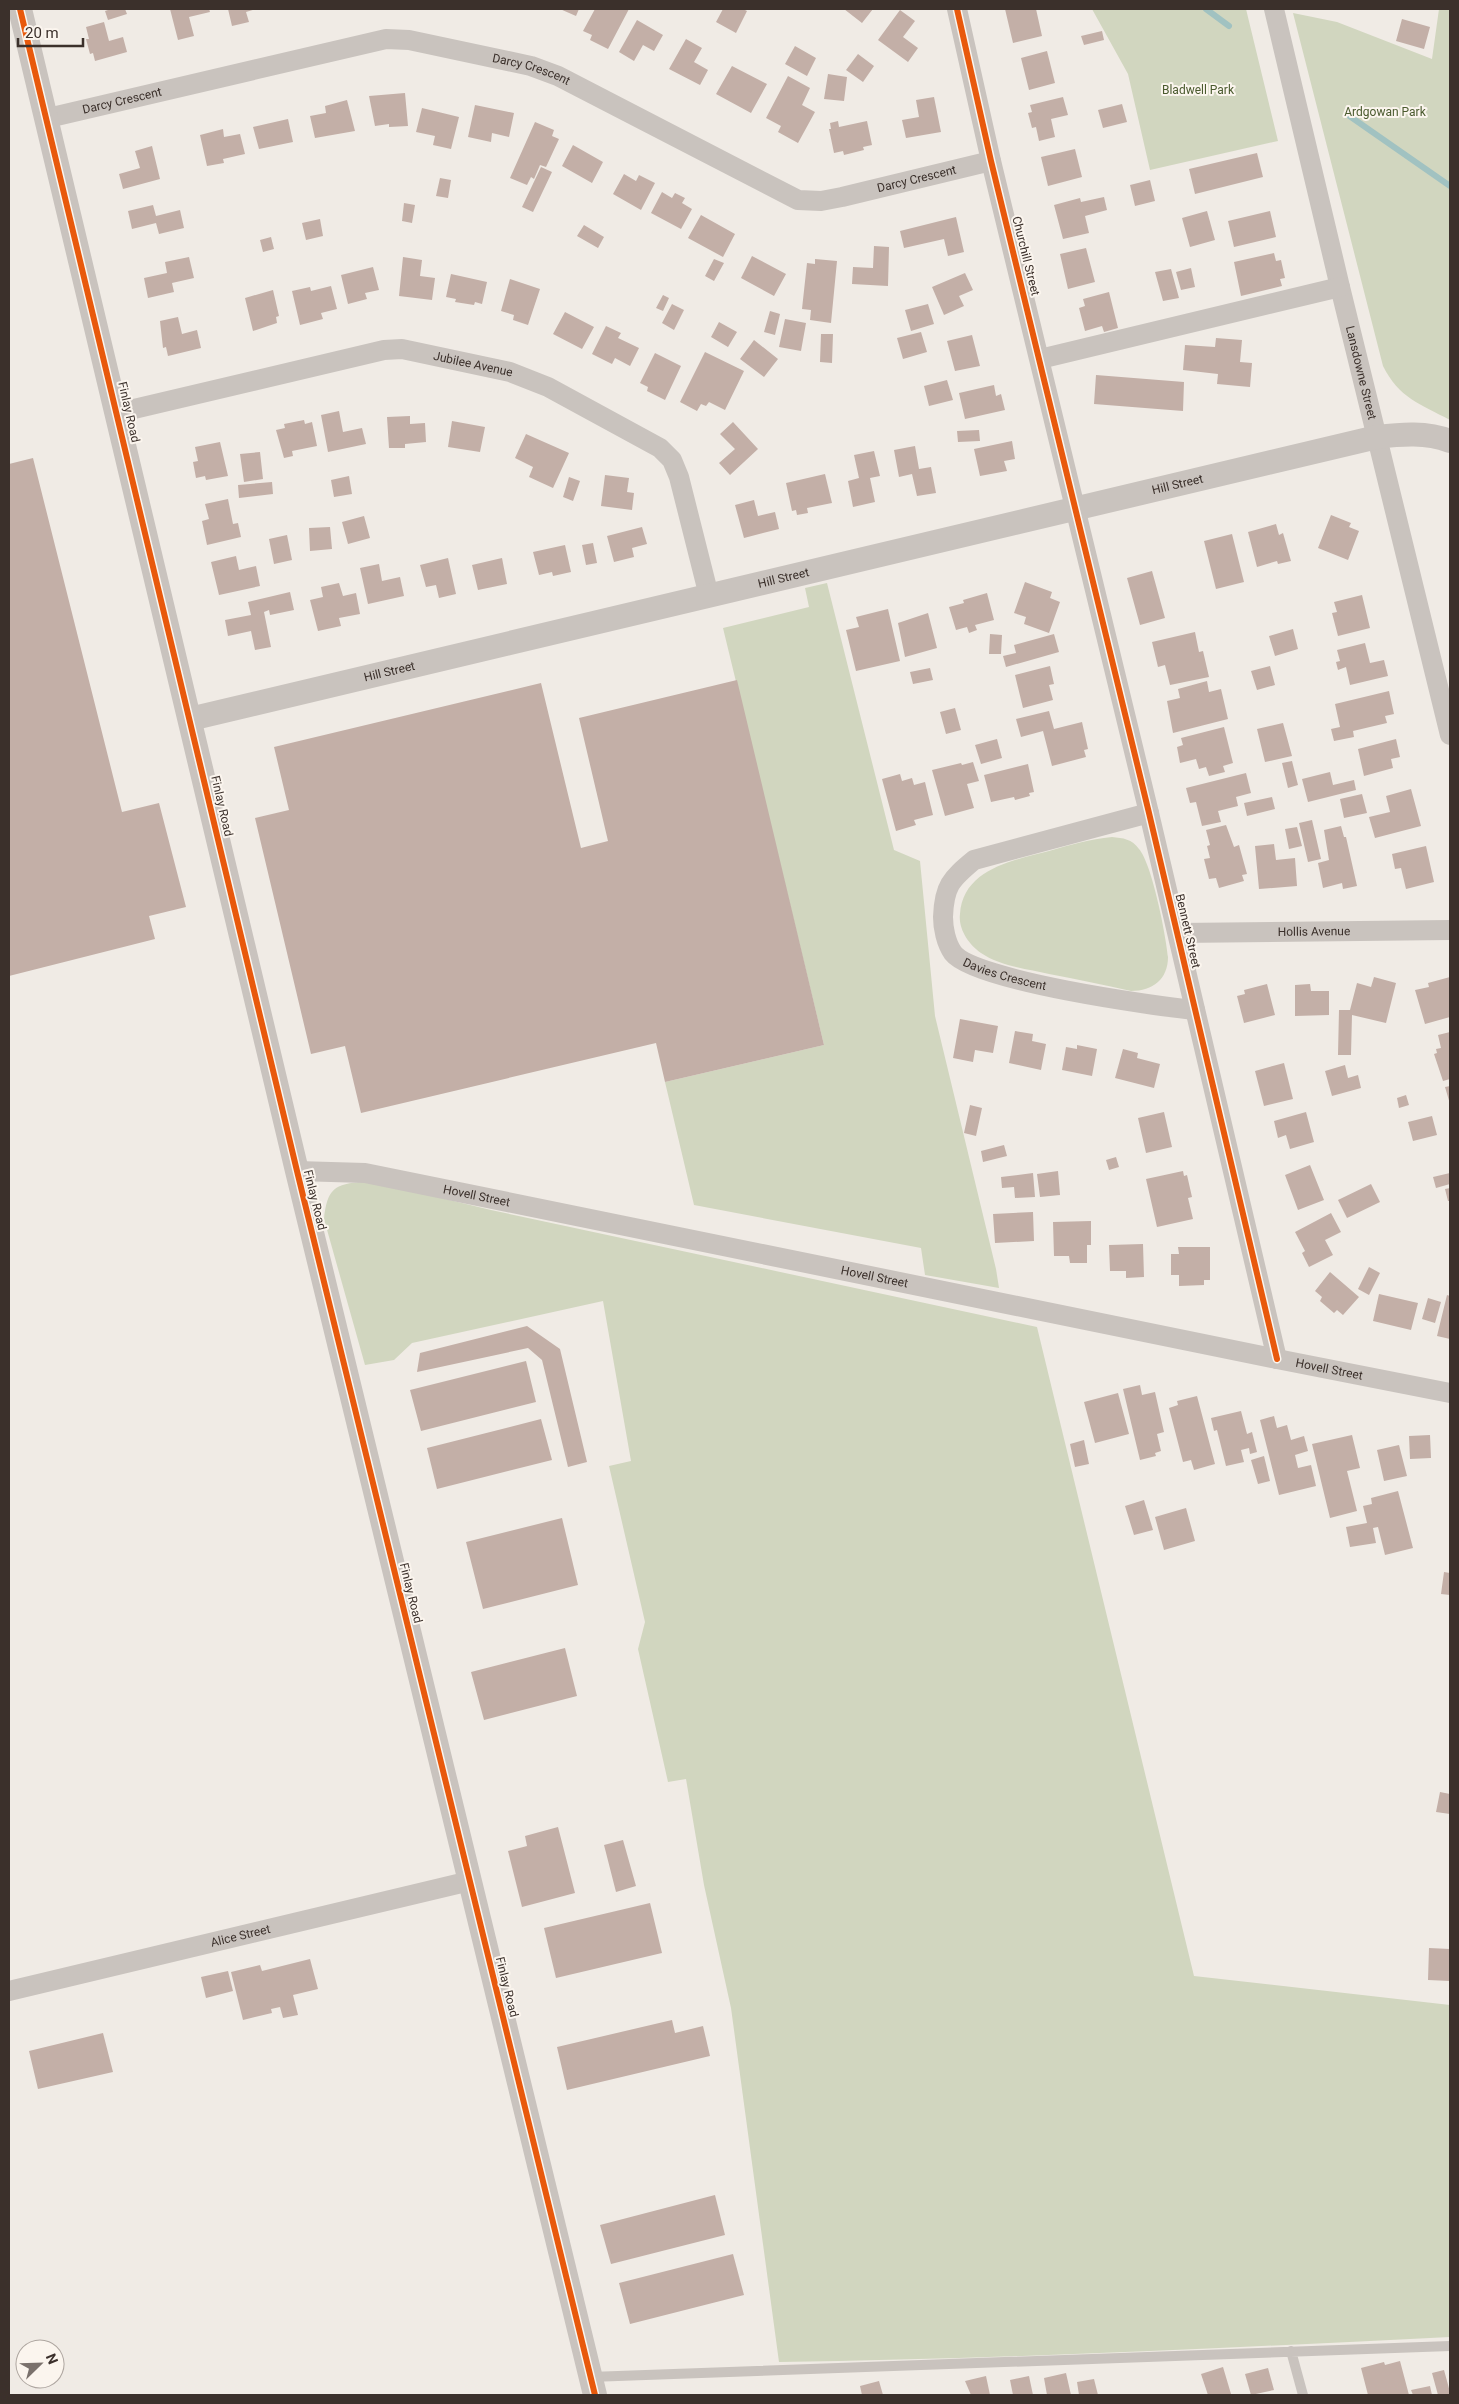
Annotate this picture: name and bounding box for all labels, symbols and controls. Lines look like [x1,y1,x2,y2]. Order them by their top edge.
scale bar [18,15,82,47]
text: 20 m [25,24,59,42]
street label: Darcy Crescent [491,51,573,88]
park label: Bladwell Park [1162,83,1235,97]
street label: Darcy Crescent [81,85,163,117]
park label: Ardgowan Park [1344,105,1427,119]
street label: Darcy Crescent [876,163,958,195]
street label: Churchill Street [1009,215,1043,297]
street label: Lansdowne Street [1343,324,1379,421]
street label: Jubilee Avenue [432,349,514,379]
street label: Finlay Road [115,380,143,444]
street label: Hill Street [1151,472,1205,497]
street label: Hill Street [757,565,810,591]
street label: Hill Street [363,659,416,684]
street label: Finlay Road [208,774,236,838]
street label: Bennett Street [1173,892,1203,970]
street label: Hollis Avenue [1278,924,1350,939]
street label: Davies Crescent [961,955,1048,993]
street label: Finlay Road [301,1168,329,1232]
street label: Hovell Street [442,1182,511,1209]
street label: Hovell Street [840,1263,909,1291]
street label: Hovell Street [1294,1356,1364,1383]
street label: Finlay Road [397,1561,425,1625]
street label: Alice Street [209,1922,272,1950]
street label: Finlay Road [493,1955,521,2019]
north arrow [15,2339,65,2389]
text: N [43,2351,61,2367]

